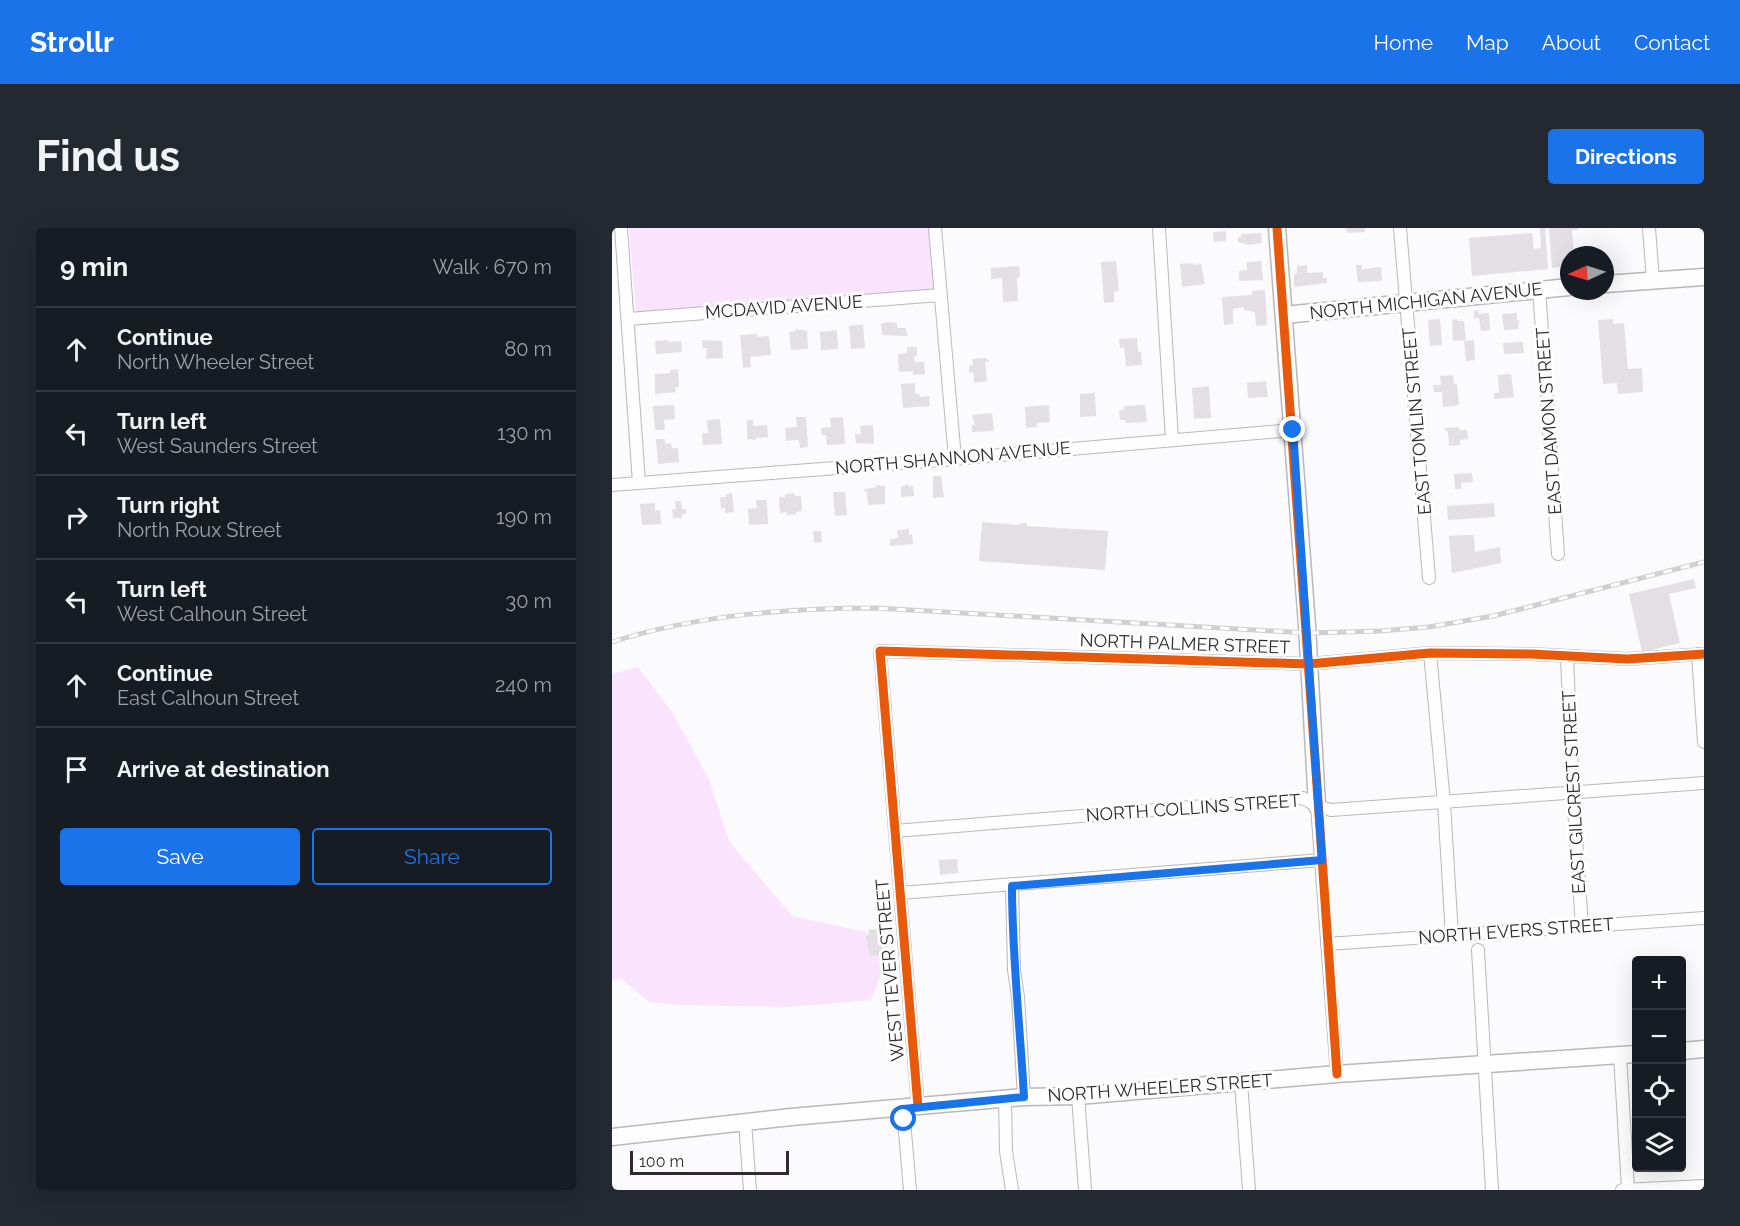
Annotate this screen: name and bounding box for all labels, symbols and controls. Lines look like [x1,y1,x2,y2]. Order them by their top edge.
text: Strollr [30,26,114,59]
text: Home [1374,30,1433,55]
text: Map [1466,30,1509,55]
text: About [1542,30,1601,55]
text: Contact [1634,30,1710,55]
button: Directions [1548,129,1704,184]
text: Find us [36,132,180,181]
north arrow [1560,246,1614,300]
text: 9 min [60,252,128,282]
text: Walk · 670 m [433,255,552,279]
street label: NORTH MICHIGAN AVENUE [1309,278,1543,323]
street label: MCDAVID AVENUE [704,291,864,322]
text: Continue [117,324,213,350]
street label: EAST TOMLIN STREET [1398,326,1435,516]
street label: EAST DAMON STREET [1531,327,1566,515]
icon: ahead [60,333,93,366]
text: 80 m [504,337,552,361]
text: North Wheeler Street [117,350,314,374]
text: Turn left [117,408,207,434]
route end [1279,416,1305,442]
icon: left [60,417,93,450]
text: 130 m [497,421,552,445]
text: West Saunders Street [117,434,318,458]
street label: NORTH SHANNON AVENUE [834,437,1072,478]
text: Turn right [117,492,220,518]
icon: right [60,501,93,534]
text: 190 m [496,505,552,529]
text: North Roux Street [117,518,282,542]
text: Turn left [117,576,207,602]
icon: left [60,585,93,618]
text: 30 m [506,589,552,613]
text: West Calhoun Street [117,602,308,626]
street label: NORTH PALMER STREET [1079,629,1291,658]
text: Continue [117,660,213,686]
icon: ahead [60,669,93,702]
text: 240 m [495,673,552,697]
text: East Calhoun Street [117,686,299,710]
street label: EAST GILCREST STREET [1558,690,1589,894]
icon: arrive [60,753,93,786]
text: Arrive at destination [117,756,330,782]
street label: NORTH COLLINS STREET [1085,790,1301,825]
button: Save [60,828,300,885]
button: Share [312,828,552,885]
street label: WEST TEVER STREET [871,878,908,1062]
street label: NORTH EVERS STREET [1418,913,1614,948]
map controls [1632,956,1686,1172]
button: + [1632,956,1686,1010]
button: − [1632,1010,1686,1064]
button: locate [1632,1064,1686,1118]
street label: NORTH WHEELER STREET [1047,1069,1273,1106]
route start [890,1105,916,1131]
button: layers [1632,1118,1686,1172]
scale bar [630,1148,789,1176]
text: 100 m [639,1152,684,1171]

